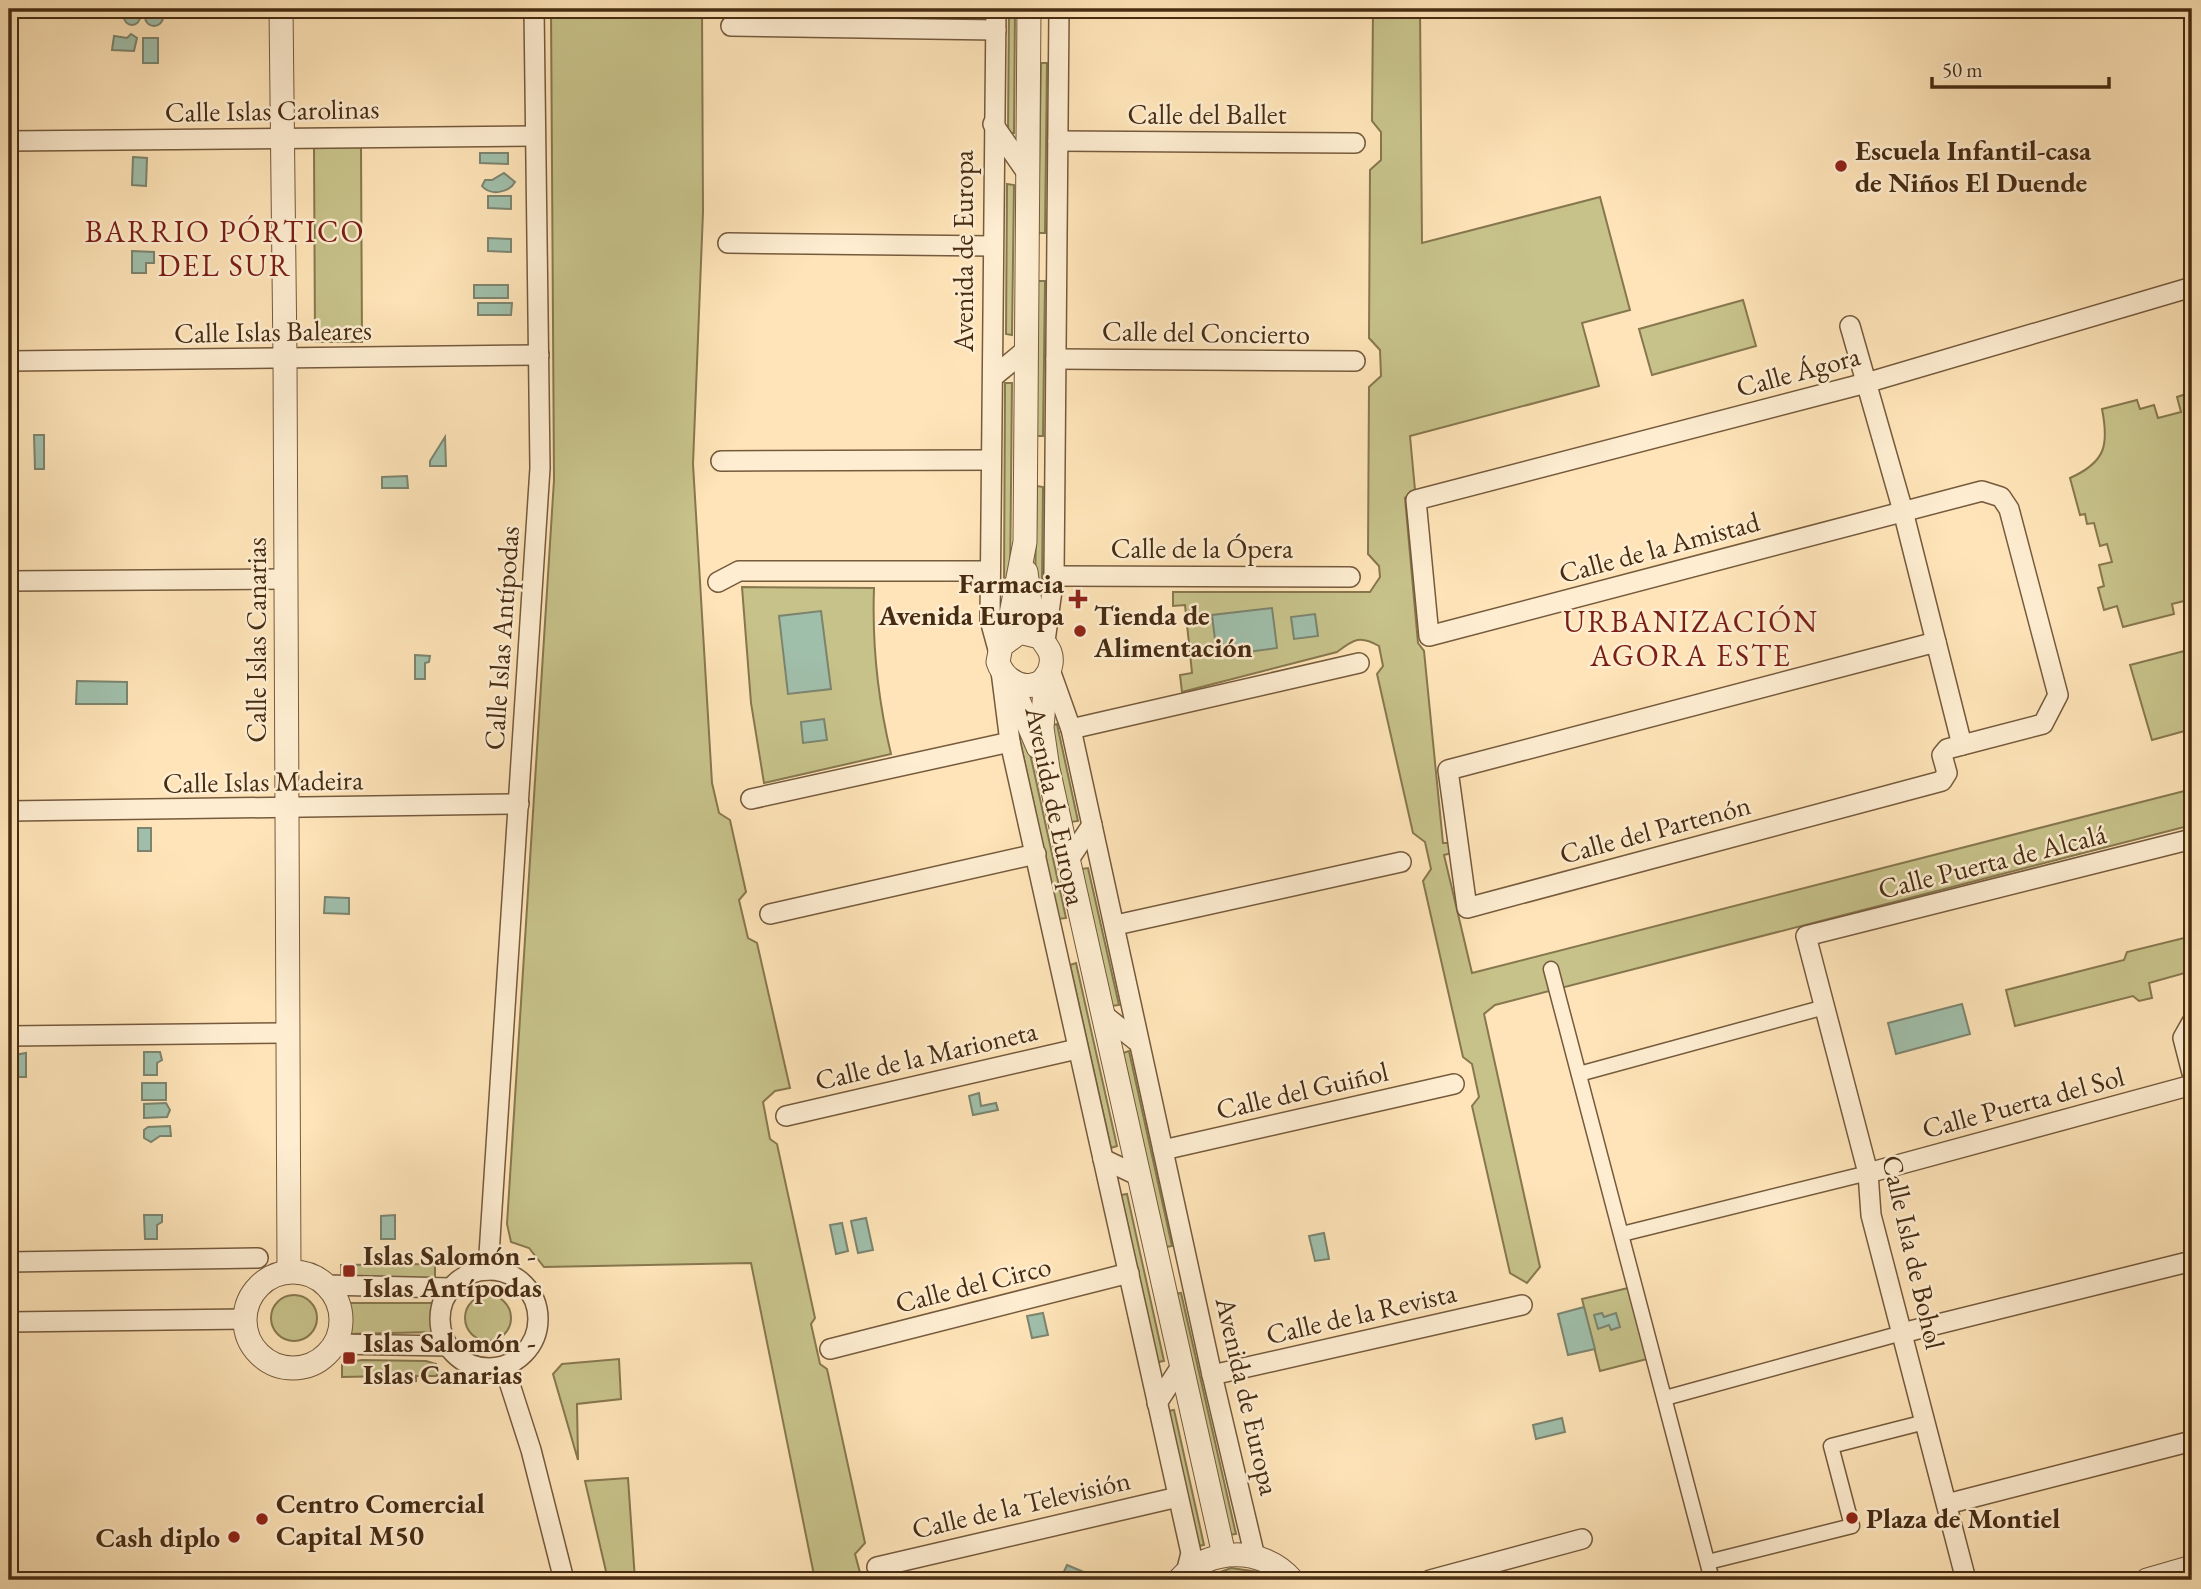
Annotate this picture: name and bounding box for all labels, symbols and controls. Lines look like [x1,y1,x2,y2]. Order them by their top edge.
scale bar [1932,46,2108,90]
text: 50 m [1942,56,1983,83]
street label: Calle Islas Carolinas [164,90,380,130]
street label: Calle del Ballet [1127,96,1287,132]
place label: Escuela Infantil-casa de Niños El Duende [1855,132,2092,200]
street label: Avenida de Europa [945,149,981,353]
marker: Escuela Infantil-casa de Niños El Duende [1833,158,1849,174]
district label: BARRIO PÓRTICO DEL SUR [85,212,365,285]
street label: Calle Islas Baleares [174,311,372,351]
street label: Calle del Concierto [1102,312,1310,352]
street label: Calle Ágora [1732,337,1865,405]
street label: Calle de la Amistad [1555,503,1764,591]
street label: Calle Islas Antípodas [475,525,527,751]
street label: Calle de la Ópera [1111,530,1294,566]
street label: Calle Islas Canarias [238,537,274,743]
place label: Farmacia Avenida Europa [877,565,1065,633]
marker: Farmacia Avenida Europa [1070,591,1086,607]
place label: Tienda de Alimentación [1093,597,1253,665]
district label: URBANIZACIÓN AGORA ESTE [1563,602,1819,675]
marker: Tienda de Alimentación [1072,623,1088,639]
street label: Avenida de Europa [1017,702,1095,909]
street label: Calle Islas Madeira [162,761,364,801]
street label: Calle del Partenón [1556,786,1755,872]
street label: Calle Puerta de Alcalá [1874,815,2111,907]
street label: Calle de la Marioneta [811,1012,1041,1098]
street label: Calle del Guiñol [1212,1053,1392,1127]
street label: Calle Puerta del Sol [1918,1058,2128,1146]
street label: Calle Isla de Bohol [1874,1151,1954,1353]
place label: Islas Salomón - Islas Antípodas [363,1237,542,1305]
street label: Calle del Circo [891,1247,1055,1321]
marker: Islas Salomón - Islas Antípodas [341,1263,357,1279]
street label: Calle de la Revista [1262,1273,1460,1352]
street label: Avenida de Europa [1208,1293,1288,1499]
place label: Islas Salomón - Islas Canarias [363,1324,536,1392]
marker: Islas Salomón - Islas Canarias [341,1350,357,1366]
street label: Calle de la Televisión [908,1461,1134,1547]
place label: Centro Comercial Capital M50 [276,1485,485,1553]
place label: Plaza de Montiel [1866,1500,2060,1536]
marker: Plaza de Montiel [1844,1510,1860,1526]
marker: Centro Comercial Capital M50 [254,1511,270,1527]
place label: Cash diplo [96,1519,220,1555]
marker: Cash diplo [226,1529,242,1545]

